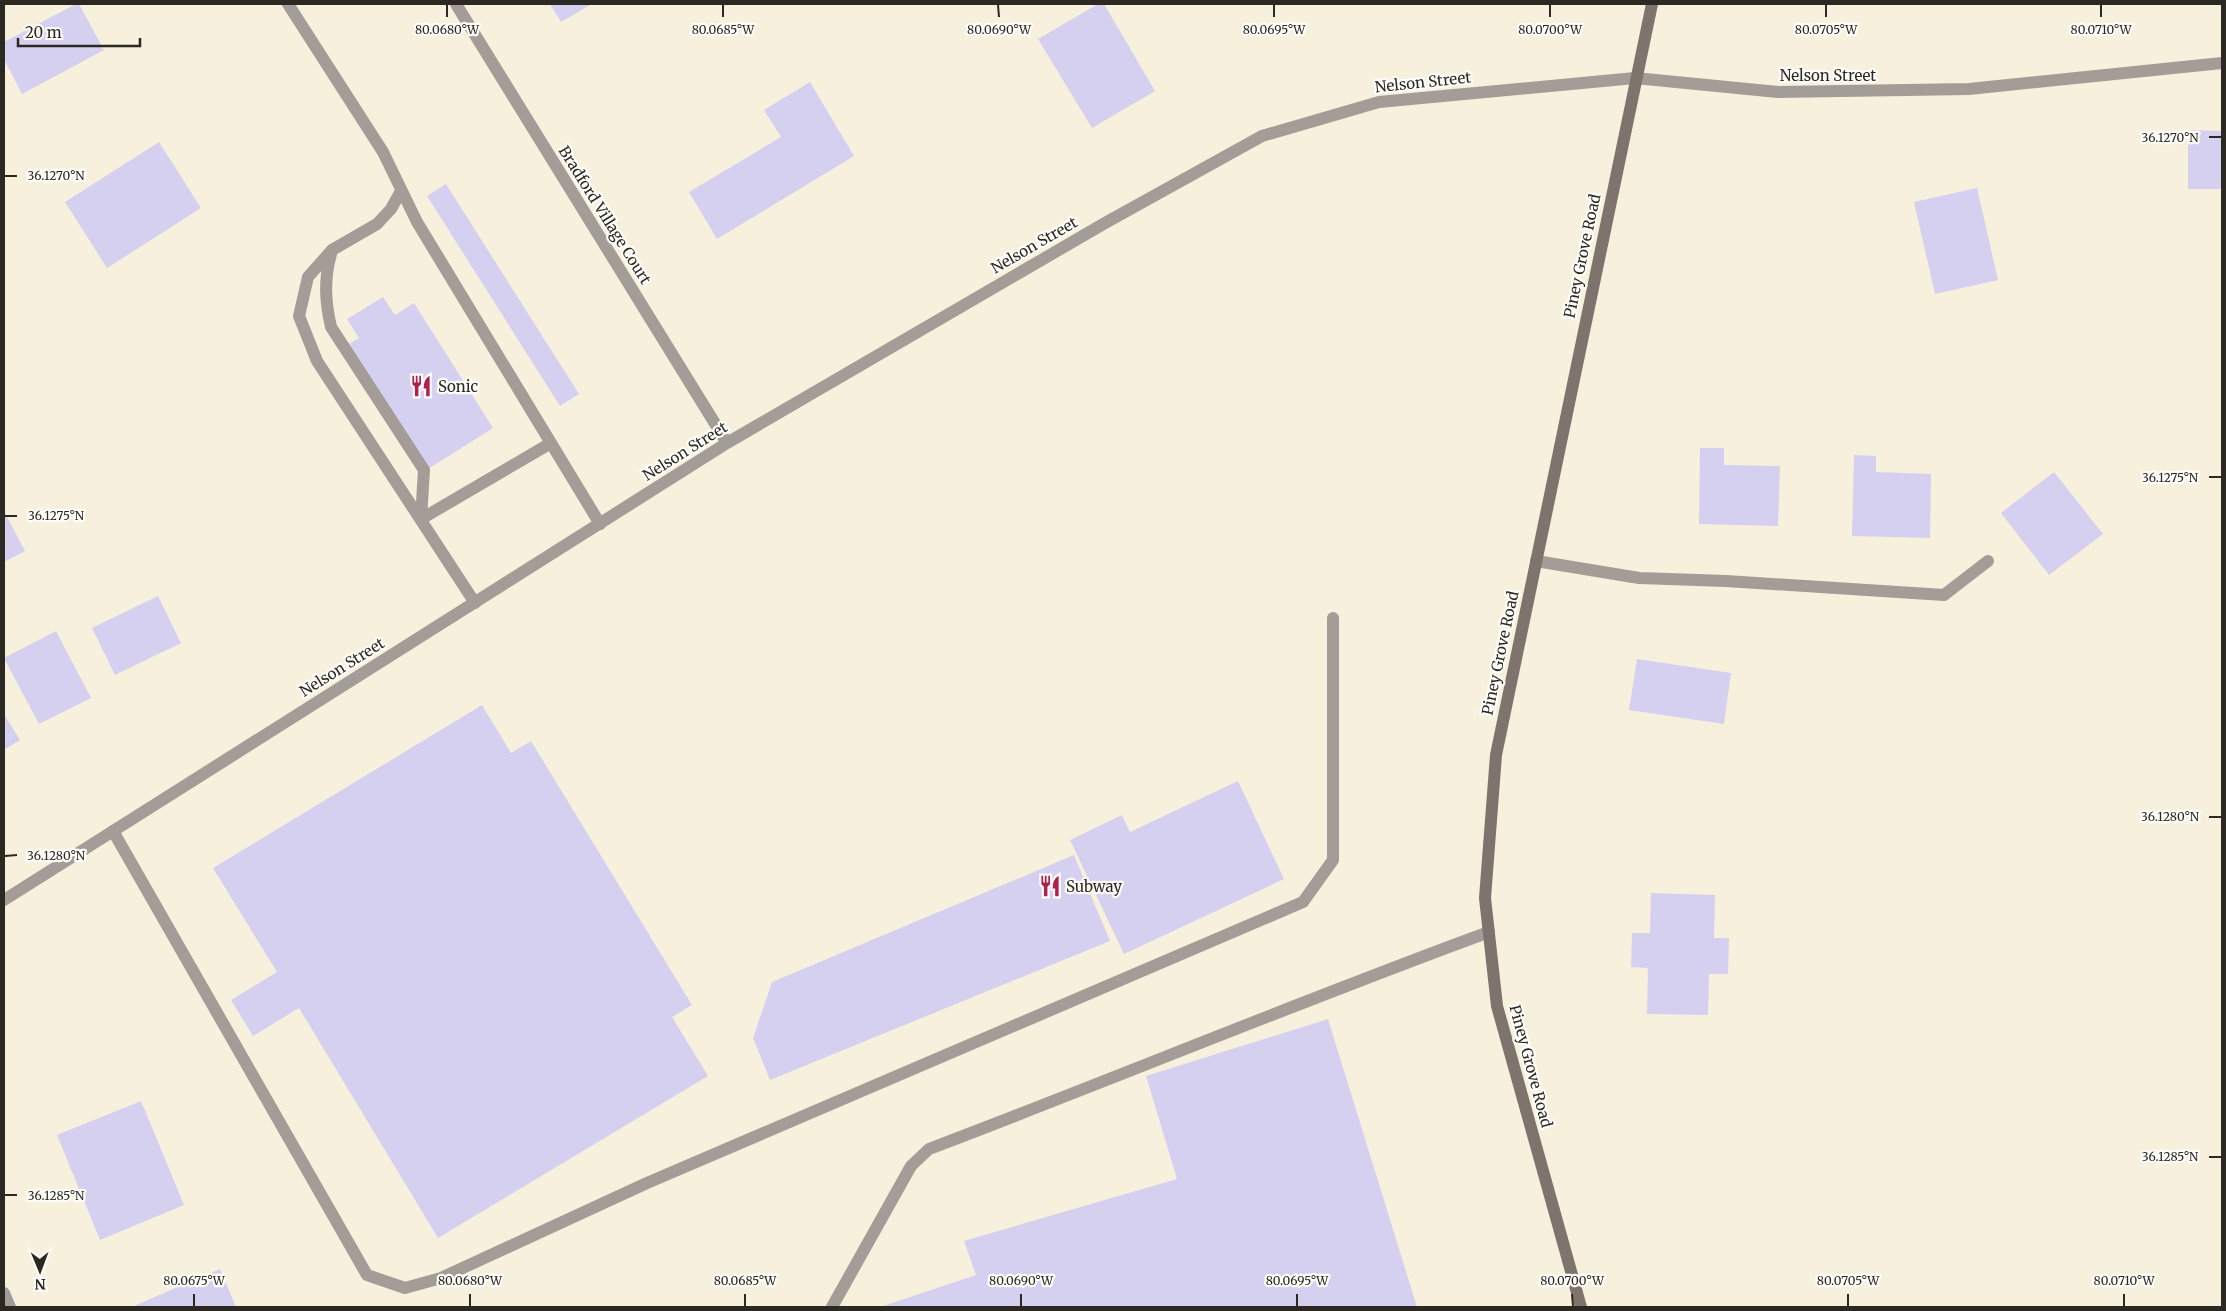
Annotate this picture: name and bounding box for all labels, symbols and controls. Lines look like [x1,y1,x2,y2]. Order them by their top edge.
scale bar [18,15,140,47]
text: 80.0680°W [415,22,480,37]
text: 80.0685°W [692,22,755,37]
text: 80.0690°W [967,22,1032,37]
text: 80.0695°W [1243,22,1306,37]
text: 80.0700°W [1518,22,1583,37]
text: 80.0705°W [1795,22,1858,37]
text: 80.0710°W [2071,22,2132,37]
text: 20 m [25,23,62,42]
street label: Nelson Street [1780,66,1876,85]
street label: Nelson Street [1374,67,1472,96]
text: 36.1270°N [2141,130,2199,145]
street label: Bradford Village Court [555,142,655,288]
text: 36.1270°N [27,168,85,183]
street label: Piney Grove Road [1560,192,1604,320]
street label: Nelson Street [987,213,1081,277]
restaurant icon: Sonic [408,373,434,399]
place label: Sonic [438,377,479,396]
street label: Nelson Street [639,417,731,485]
text: 36.1275°N [2142,470,2199,485]
text: 36.1275°N [28,508,85,523]
street label: Piney Grove Road [1478,589,1522,717]
street label: Nelson Street [296,633,388,701]
text: 36.1280°N [2141,809,2200,824]
text: 36.1280°N [27,848,86,863]
restaurant icon: Subway [1037,873,1063,899]
place label: Subway [1066,877,1122,896]
street label: Piney Grove Road [1505,1002,1557,1130]
text: 36.1285°N [2142,1149,2199,1164]
text: 36.1285°N [28,1188,85,1203]
north arrow [15,1246,65,1296]
text: 80.0675°W [163,1273,226,1288]
text: 80.0680°W [438,1273,503,1288]
text: 80.0685°W [714,1273,777,1288]
text: 80.0690°W [989,1273,1054,1288]
text: 80.0695°W [1266,1273,1329,1288]
text: 80.0700°W [1540,1273,1605,1288]
text: 80.0705°W [1817,1273,1880,1288]
text: 80.0710°W [2094,1273,2155,1288]
text: N [35,1275,46,1293]

